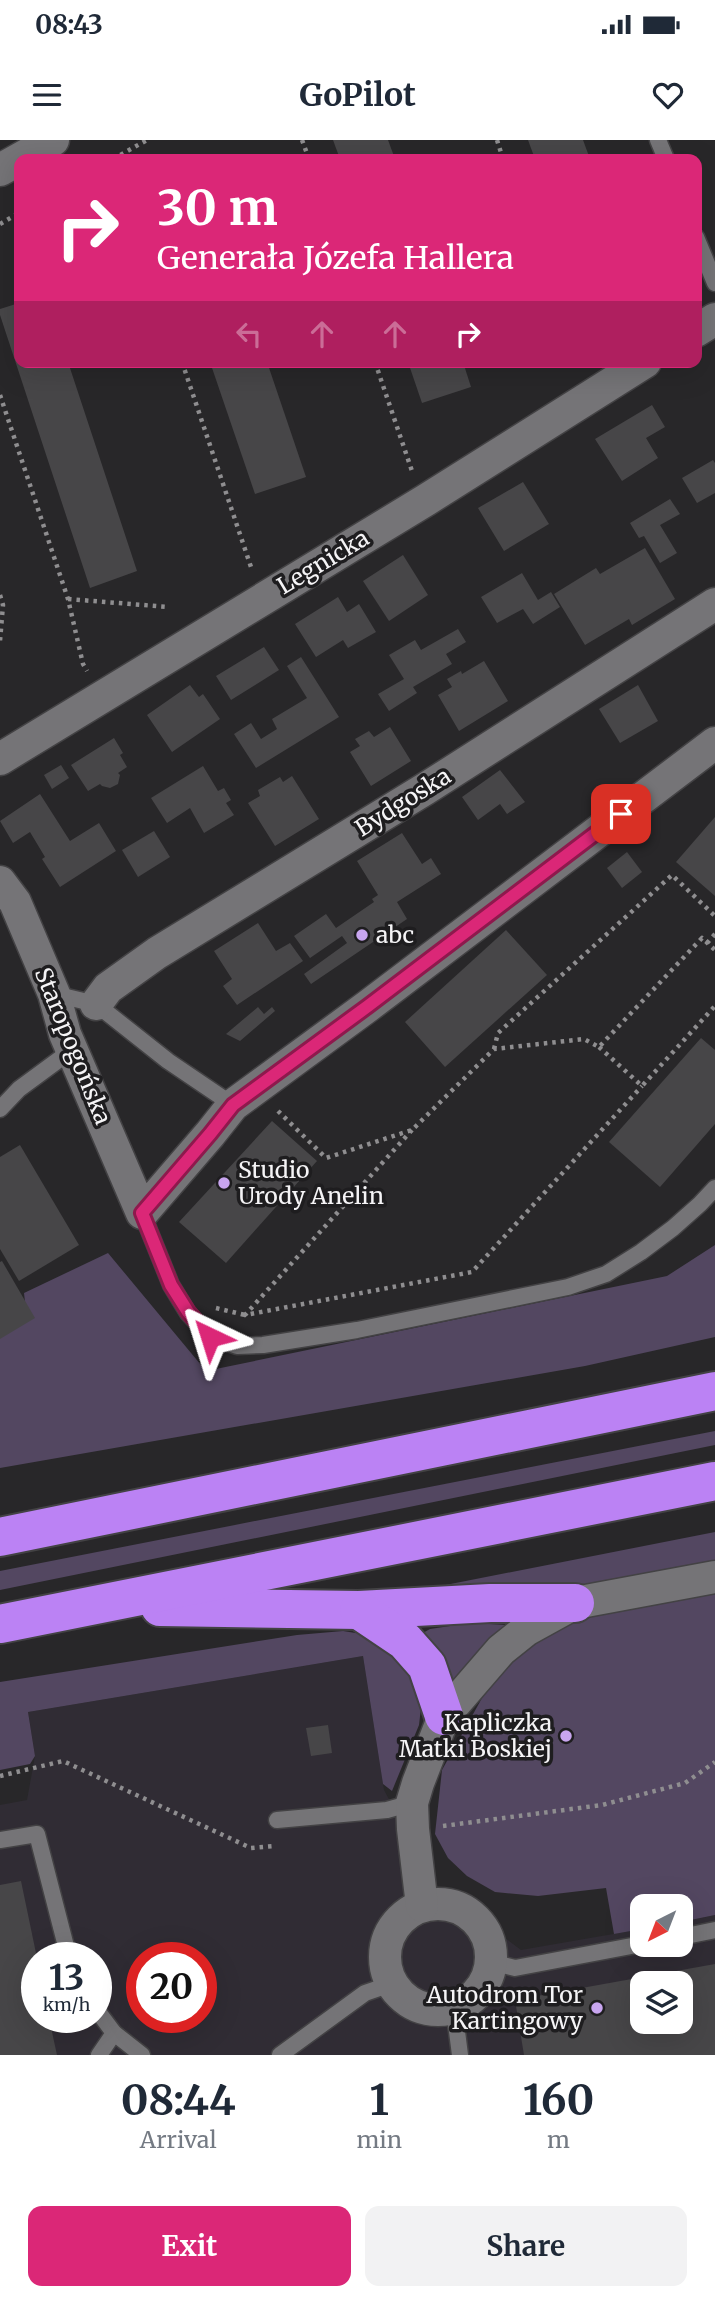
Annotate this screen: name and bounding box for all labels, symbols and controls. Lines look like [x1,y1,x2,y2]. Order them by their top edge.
text: 08:43 [35,8,103,41]
text: GoPilot [299,75,416,115]
icon: menu [28,76,66,114]
icon: heart [649,76,687,114]
text: 30 m [157,177,278,238]
icon: right [42,182,133,273]
text: Generała Józefa Hallera [157,238,514,278]
icon: left [230,315,268,353]
icon: ahead [303,315,341,353]
icon: ahead [376,315,414,353]
icon: right [449,315,487,353]
street label: Legnicka [272,523,374,600]
street label: Bydgoska [350,761,456,842]
pin [591,784,651,844]
icon: arrive [602,795,640,833]
place label: abc [376,920,414,949]
marker: abc [354,927,370,943]
street label: Staropogońska [29,963,118,1128]
place label: Studio Urody Anelin [238,1155,384,1210]
marker: Studio Urody Anelin [216,1175,232,1191]
position arrow [173,1300,247,1374]
place label: Kapliczka Matki Boskiej [399,1708,552,1763]
marker: Kapliczka Matki Boskiej [558,1728,574,1744]
north arrow [630,1894,693,1956]
map controls [630,1894,693,2034]
speed limit sign: 20 [126,1942,217,2033]
text: 13 [49,1956,84,2000]
button: layers [630,1971,693,2034]
place label: Autodrom Tor Kartingowy [425,1980,584,2035]
text: km/h [43,1993,90,2016]
marker: Autodrom Tor Kartingowy [589,2000,605,2016]
text: 08:44 [121,2074,236,2126]
text: 1 [370,2074,389,2126]
text: 160 [523,2074,594,2126]
text: Arrival [140,2125,217,2154]
text: min [357,2125,402,2154]
text: m [547,2125,570,2154]
button: Exit [28,2206,351,2286]
button: Share [365,2206,687,2286]

